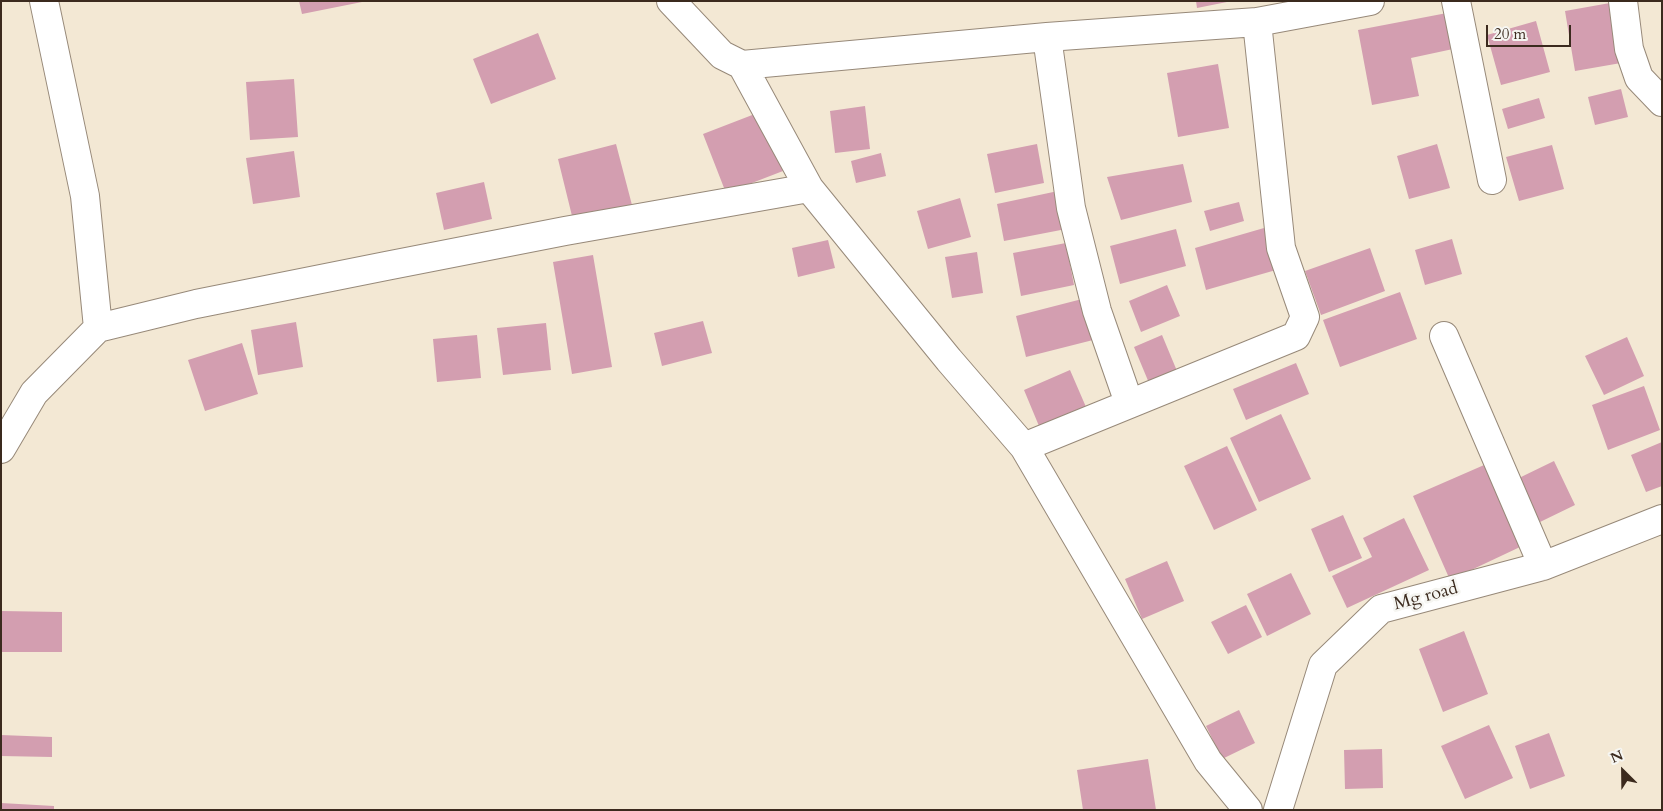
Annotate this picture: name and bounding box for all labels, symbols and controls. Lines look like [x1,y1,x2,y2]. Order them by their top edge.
scale bar [1488,15,1573,47]
text: 20 m [1494,24,1526,44]
street label: Mg road [1392,578,1460,616]
north arrow [1598,746,1648,796]
text: N [1608,746,1626,768]

